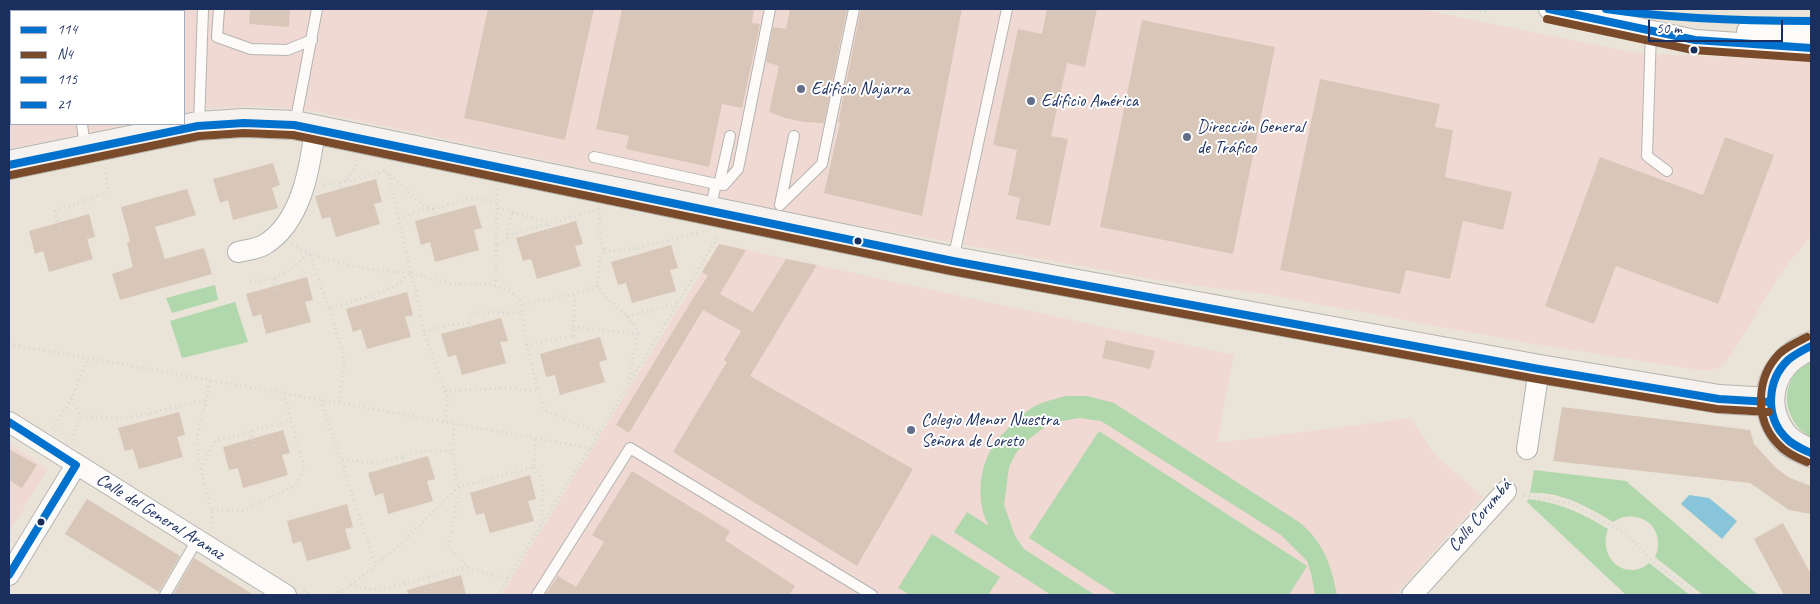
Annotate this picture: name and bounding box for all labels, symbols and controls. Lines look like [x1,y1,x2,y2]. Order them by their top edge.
legend [10,10,185,125]
scale bar [1650,10,1785,42]
text: 50 m [1656,19,1682,38]
text: 114 [57,20,77,39]
text: N4 [57,45,73,64]
unlabelled marker [1689,45,1699,55]
text: 115 [57,70,77,89]
place label: Edificio Najarra [811,78,909,100]
marker: Edificio Najarra [795,83,807,95]
place label: Edificio América [1041,90,1138,112]
text: 21 [57,95,71,114]
marker: Edificio América [1025,95,1037,107]
place label: Dirección General de Tráfico [1197,116,1304,158]
marker: Dirección General de Tráfico [1181,131,1193,143]
unlabelled marker [853,236,863,246]
place label: Colegio Menor Nuestra Señora de Loreto [921,409,1059,452]
marker: Colegio Menor Nuestra Señora de Loreto [905,424,917,436]
street label: Calle del General Aranaz [92,469,228,565]
street label: Calle Corumbá [1444,476,1516,556]
unlabelled marker [36,517,46,527]

